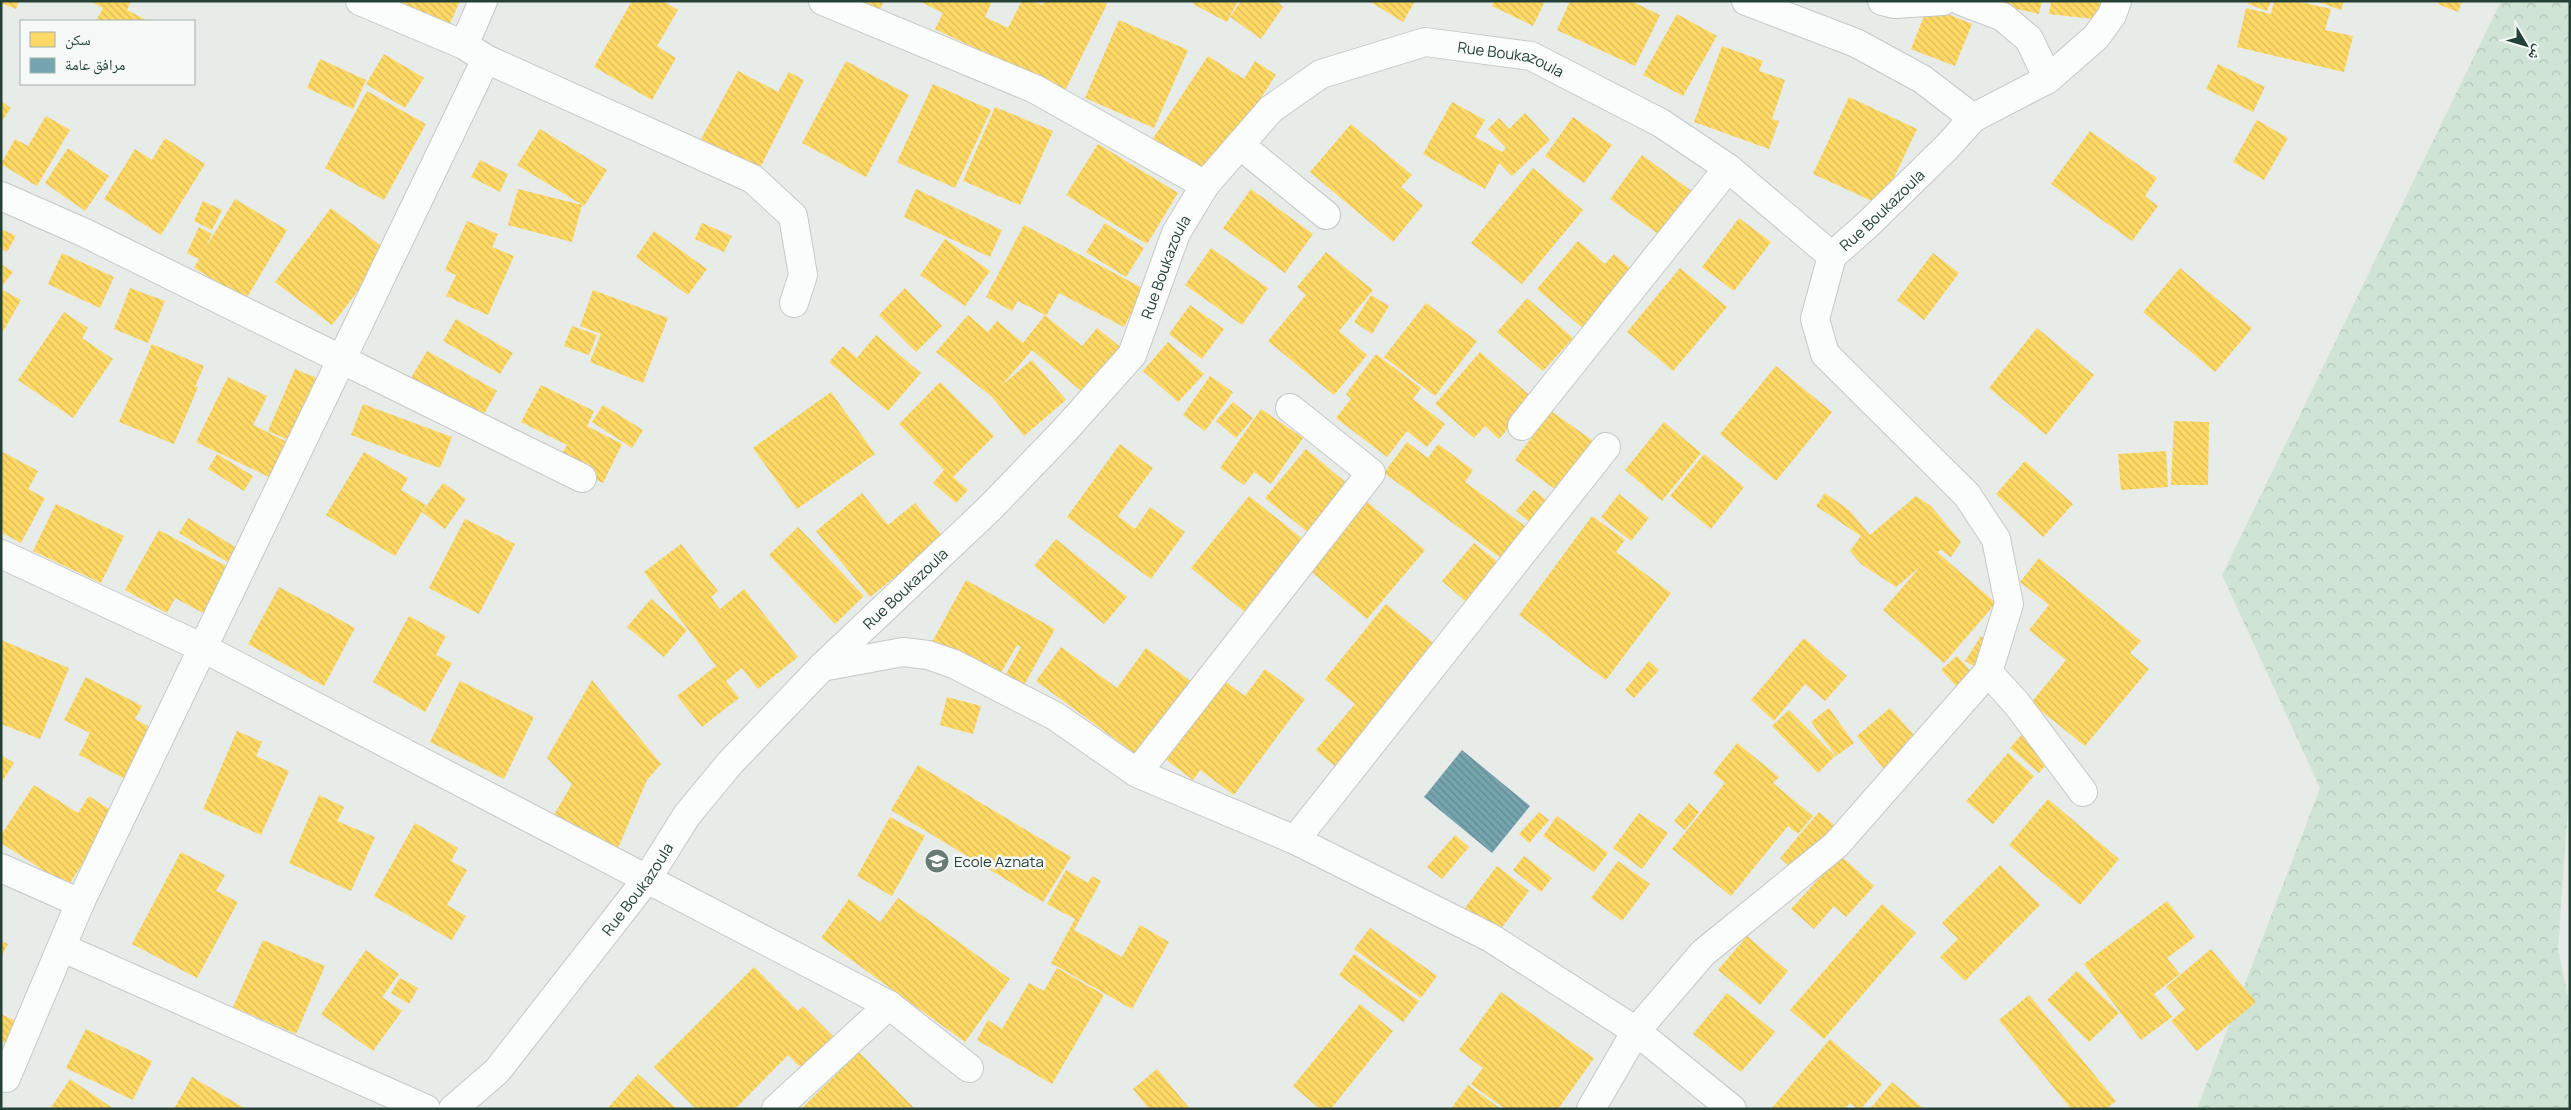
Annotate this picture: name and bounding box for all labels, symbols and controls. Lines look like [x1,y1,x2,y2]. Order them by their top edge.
legend [20,20,195,85]
north arrow [2501,20,2551,70]
text: سكن [65,29,91,50]
street label: Rue Boukazoula [1456,36,1568,82]
text: ش [2524,42,2549,65]
text: مرافق عامة [65,54,126,75]
street label: Rue Boukazoula [1835,164,1929,255]
street label: Rue Boukazoula [1135,211,1195,322]
street label: Rue Boukazoula [858,543,952,634]
street label: Rue Boukazoula [596,838,678,940]
school or university icon: Ecole Aznata [924,848,950,874]
place label: Ecole Aznata [954,851,1044,872]

